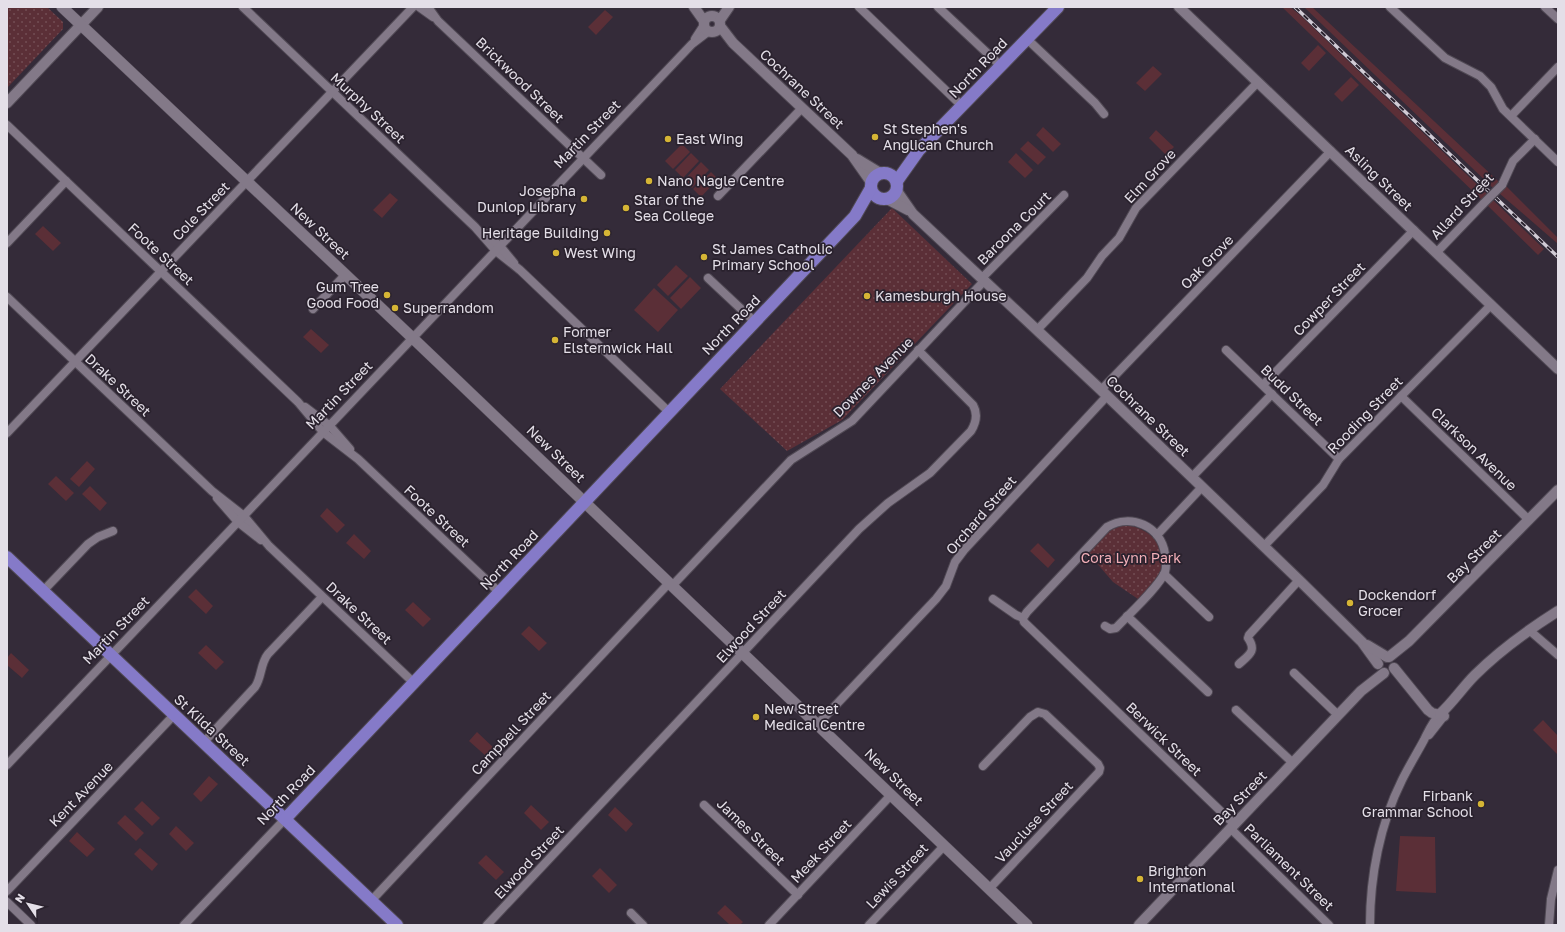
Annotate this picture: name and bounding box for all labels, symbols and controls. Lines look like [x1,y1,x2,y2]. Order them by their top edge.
street label: Brickwood Street [473,33,568,126]
street label: North Road [945,34,1010,101]
street label: Cochrane Street [757,45,848,132]
street label: Murphy Street [328,69,409,146]
street label: Martin Street [550,96,624,171]
place label: St Stephen's Anglican Church [883,120,994,153]
place label: East Wing [676,130,743,147]
marker: St Stephen's Anglican Church [870,132,880,142]
marker: East Wing [663,134,673,144]
street label: Asling Street [1342,141,1417,214]
street label: Elm Grove [1120,145,1179,206]
street label: Allard Street [1426,169,1497,242]
place label: Nano Nagle Centre [657,172,784,189]
marker: Nano Nagle Centre [644,176,654,186]
street label: Cole Street [168,178,233,244]
place label: Josepha Dunlop Library [477,182,576,215]
street label: Baroona Court [973,187,1054,268]
place label: Star of the Sea College [634,191,714,224]
marker: Josepha Dunlop Library [579,194,589,204]
street label: New Street [287,199,354,262]
marker: Star of the Sea College [621,203,631,213]
street label: Foote Street [125,219,198,288]
place label: Heritage Building [482,224,599,241]
marker: Heritage Building [602,228,612,238]
street label: Oak Grove [1177,231,1237,292]
place label: St James Catholic Primary School [712,240,833,273]
place label: West Wing [564,244,636,261]
marker: West Wing [551,248,561,258]
marker: St James Catholic Primary School [699,252,709,262]
street label: Cowper Street [1289,258,1368,339]
place label: Gum Tree Good Food [307,278,379,311]
place label: Kamesburgh House [875,287,1007,304]
marker: Gum Tree Good Food [382,290,392,300]
street label: North Road [698,291,763,358]
marker: Kamesburgh House [862,291,872,301]
place label: Superrandom [403,299,494,316]
marker: Superrandom [390,303,400,313]
place label: Former Elsternwick Hall [563,323,673,356]
street label: Downes Avenue [829,333,916,420]
marker: Former Elsternwick Hall [550,335,560,345]
street label: Drake Street [82,350,155,419]
street label: Martin Street [302,357,376,432]
street label: Budd Street [1258,361,1327,429]
street label: Cochrane Street [1103,372,1193,460]
street label: Rooding Street [1324,373,1406,457]
street label: Clarkson Avenue [1428,403,1521,494]
street label: New Street [524,422,589,486]
street label: Orchard Street [942,472,1019,557]
street label: Foote Street [401,481,474,550]
street label: Bay Street [1443,525,1504,586]
street label: North Road [476,526,541,593]
park label: Cora Lynn Park [1081,549,1181,566]
street label: Drake Street [323,578,396,647]
street label: Elwood Street [712,585,789,666]
place label: Dockendorf Grocer [1358,586,1436,619]
street label: Martin Street [79,592,153,667]
marker: Dockendorf Grocer [1345,598,1355,608]
street label: Campbell Street [467,687,554,778]
street label: St Kilda Street [171,690,254,769]
street label: Berwick Street [1123,698,1206,779]
place label: New Street Medical Centre [764,700,865,733]
marker: New Street Medical Centre [751,712,761,722]
street label: New Street [862,745,927,809]
street label: Kent Avenue [45,757,116,830]
street label: North Road [253,761,318,828]
street label: Bay Street [1209,767,1270,829]
street label: Vaucluse Street [991,777,1076,866]
place label: Firbank Grammar School [1362,787,1473,820]
street label: James Street [714,795,789,869]
marker: Firbank Grammar School [1476,799,1486,809]
street label: Meek Street [787,815,855,886]
street label: Parliament Street [1241,820,1338,914]
street label: Elwood Street [490,821,567,902]
street label: Lewis Street [862,839,931,912]
place label: Brighton International [1148,862,1235,895]
marker: Brighton International [1135,874,1145,884]
north arrow [8,884,48,924]
text: N [12,891,27,905]

